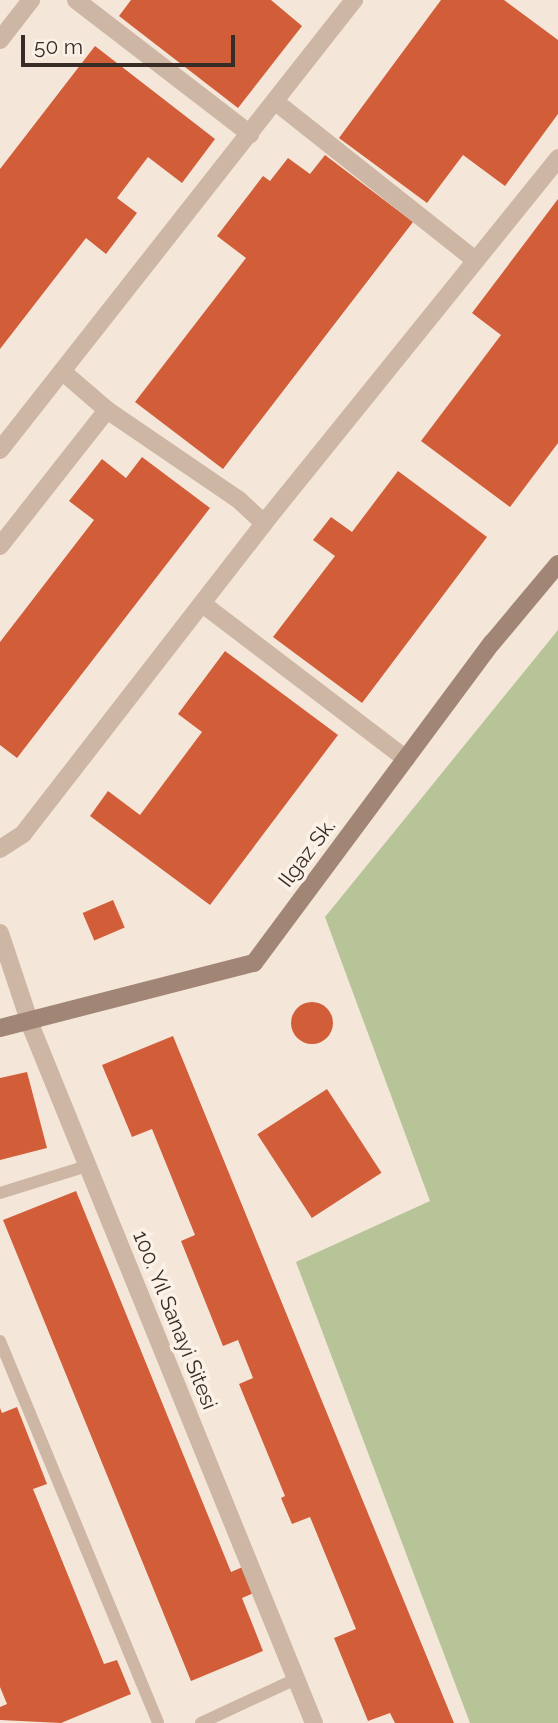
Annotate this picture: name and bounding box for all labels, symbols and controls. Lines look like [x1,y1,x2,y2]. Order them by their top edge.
scale bar [24,21,238,65]
text: 50 m [34,34,83,59]
street label: Ilgaz Sk. [273,814,341,892]
street label: 100. Yıl Sanayi Sitesi [127,1226,223,1414]

